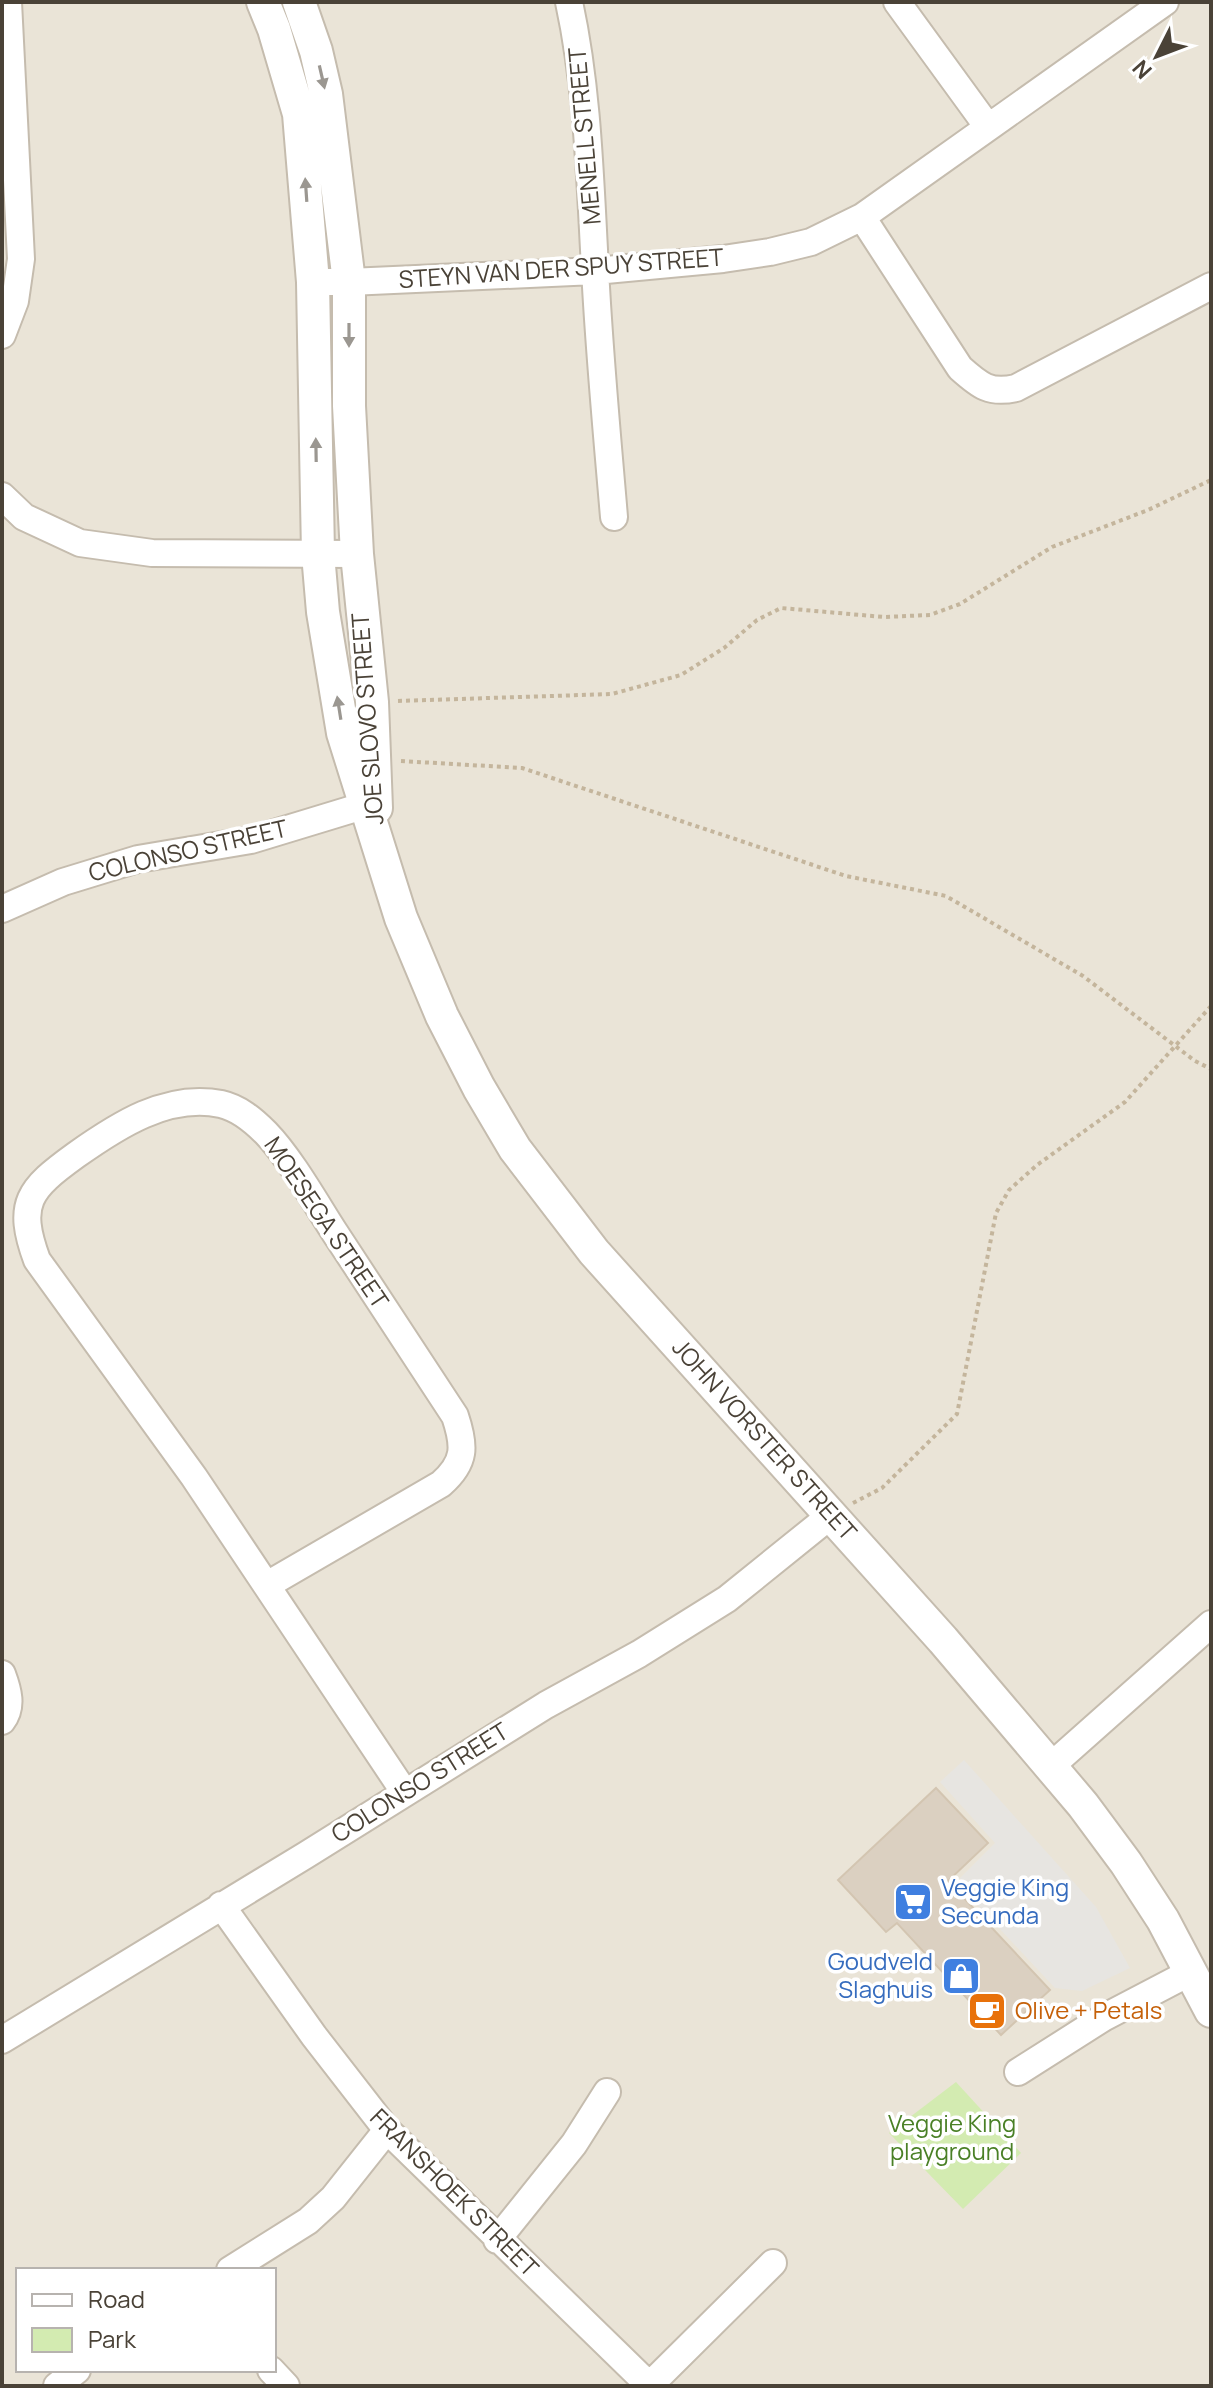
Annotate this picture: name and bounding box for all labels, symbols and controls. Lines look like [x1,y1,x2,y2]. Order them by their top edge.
north arrow [1117,16,1197,96]
street label: MENELL STREET [559,45,608,226]
text: N [1126,53,1159,85]
one-way arrow [316,64,329,89]
one-way arrow [299,177,312,202]
street label: STEYN VAN DER SPUY STREET [397,240,725,295]
one-way arrow [343,323,355,348]
one-way arrow [310,437,322,462]
street label: JOE SLOVO STREET [343,611,390,826]
one-way arrow [332,695,344,720]
street label: COLONSO STREET [85,810,291,888]
street label: MOESEGA STREET [257,1130,397,1315]
street label: JOHN VORSTER STREET [665,1331,865,1548]
street label: COLONSO STREET [324,1714,515,1850]
place label: Veggie King Secunda [941,1870,1069,1931]
supermarket icon: Veggie King Secunda [892,1881,934,1923]
place label: Goudveld Slaghuis [828,1944,933,2005]
shop icon: Goudveld Slaghuis [940,1955,982,1997]
cafe icon: Olive + Petals [966,1990,1008,2032]
place label: Olive + Petals [1015,1993,1162,2026]
street label: FRANSHOEK STREET [364,2101,547,2284]
park label: Veggie King playground [888,2106,1016,2167]
legend [16,2268,276,2372]
text: Road [88,2282,145,2315]
text: Park [88,2322,137,2355]

